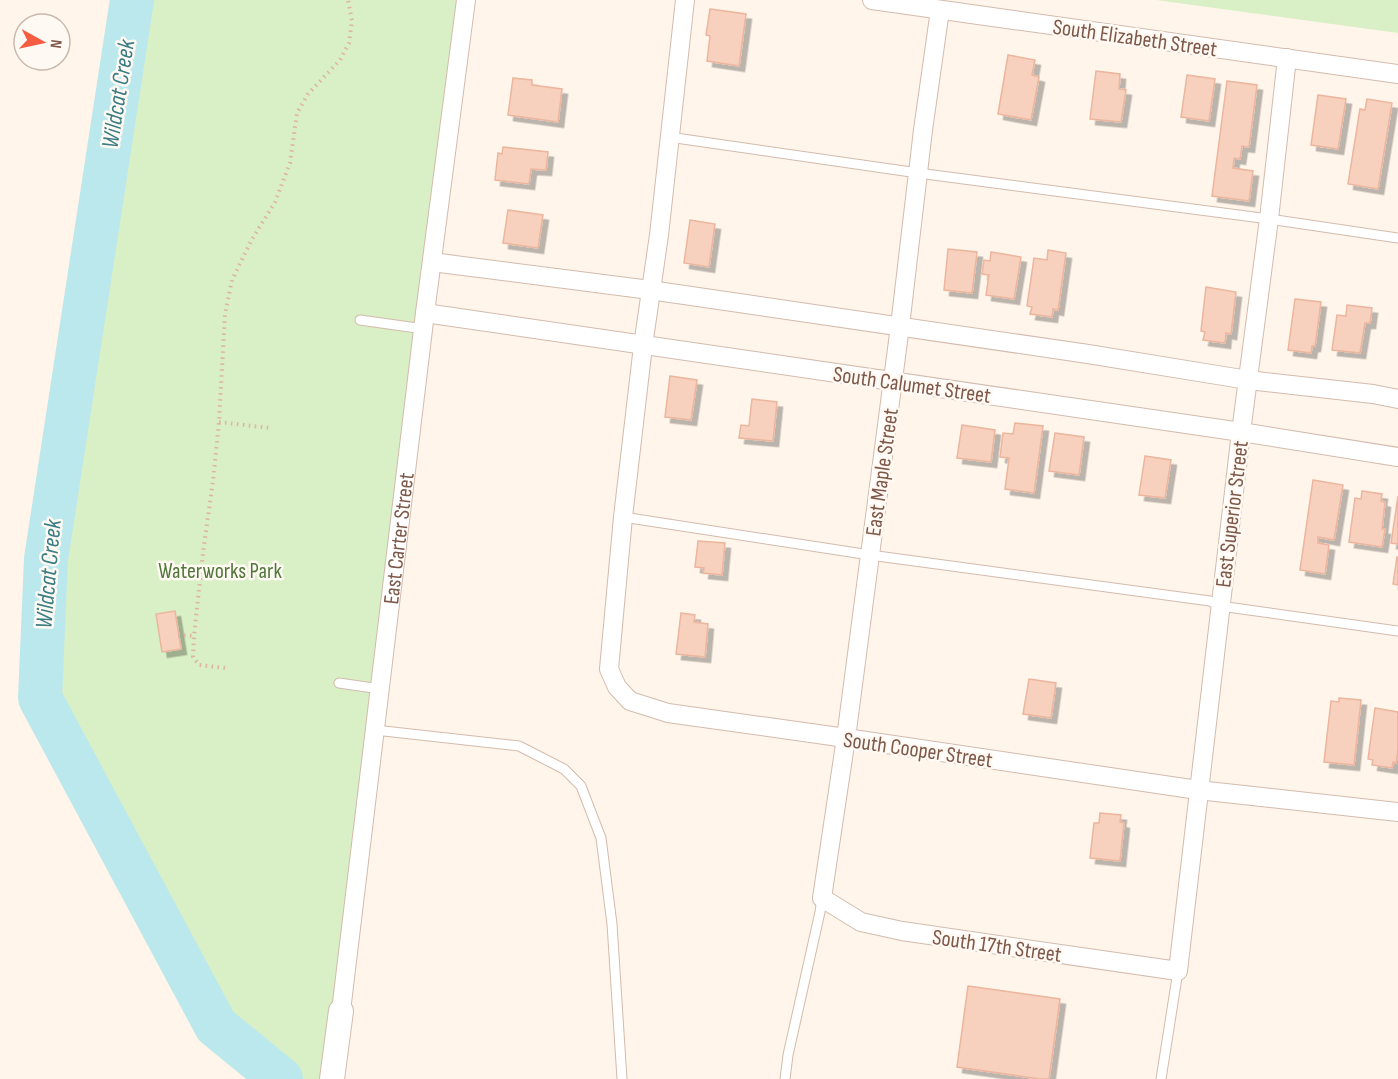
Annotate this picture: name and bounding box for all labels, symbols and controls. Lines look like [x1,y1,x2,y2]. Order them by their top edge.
north arrow [12,12,72,72]
street label: South Elizabeth Street [1051,14,1219,63]
water label: Wildcat Creek [96,37,142,150]
text: N [45,38,65,49]
street label: South Calumet Street [831,361,993,410]
street label: East Maple Street [860,406,905,538]
street label: East Superior Street [1210,439,1255,589]
street label: East Carter Street [378,471,421,606]
water label: Wildcat Creek [29,517,68,630]
park label: Waterworks Park [158,558,282,585]
street label: South Cooper Street [841,727,994,774]
street label: South 17th Street [931,924,1063,969]

